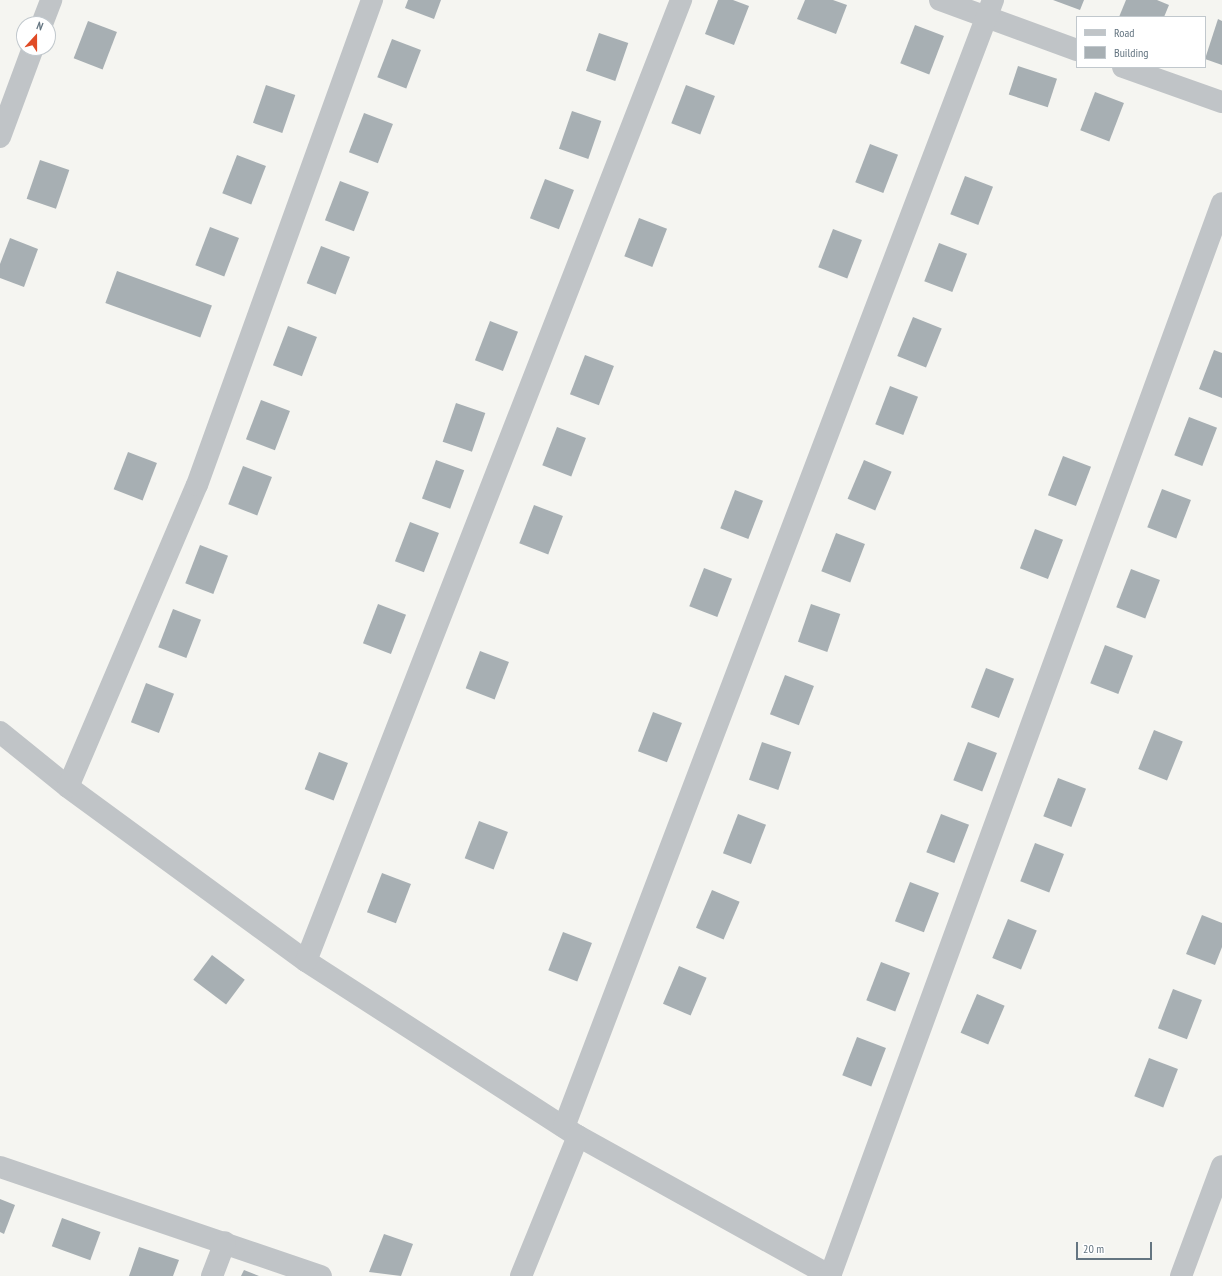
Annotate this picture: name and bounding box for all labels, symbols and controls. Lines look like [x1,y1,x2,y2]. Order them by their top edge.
north arrow [16,16,56,56]
legend [1076,16,1206,68]
text: N [35,18,45,33]
text: Road [1114,25,1134,40]
text: Building [1114,45,1149,60]
scale bar [1078,1234,1154,1260]
text: 20 m [1083,1241,1104,1256]

